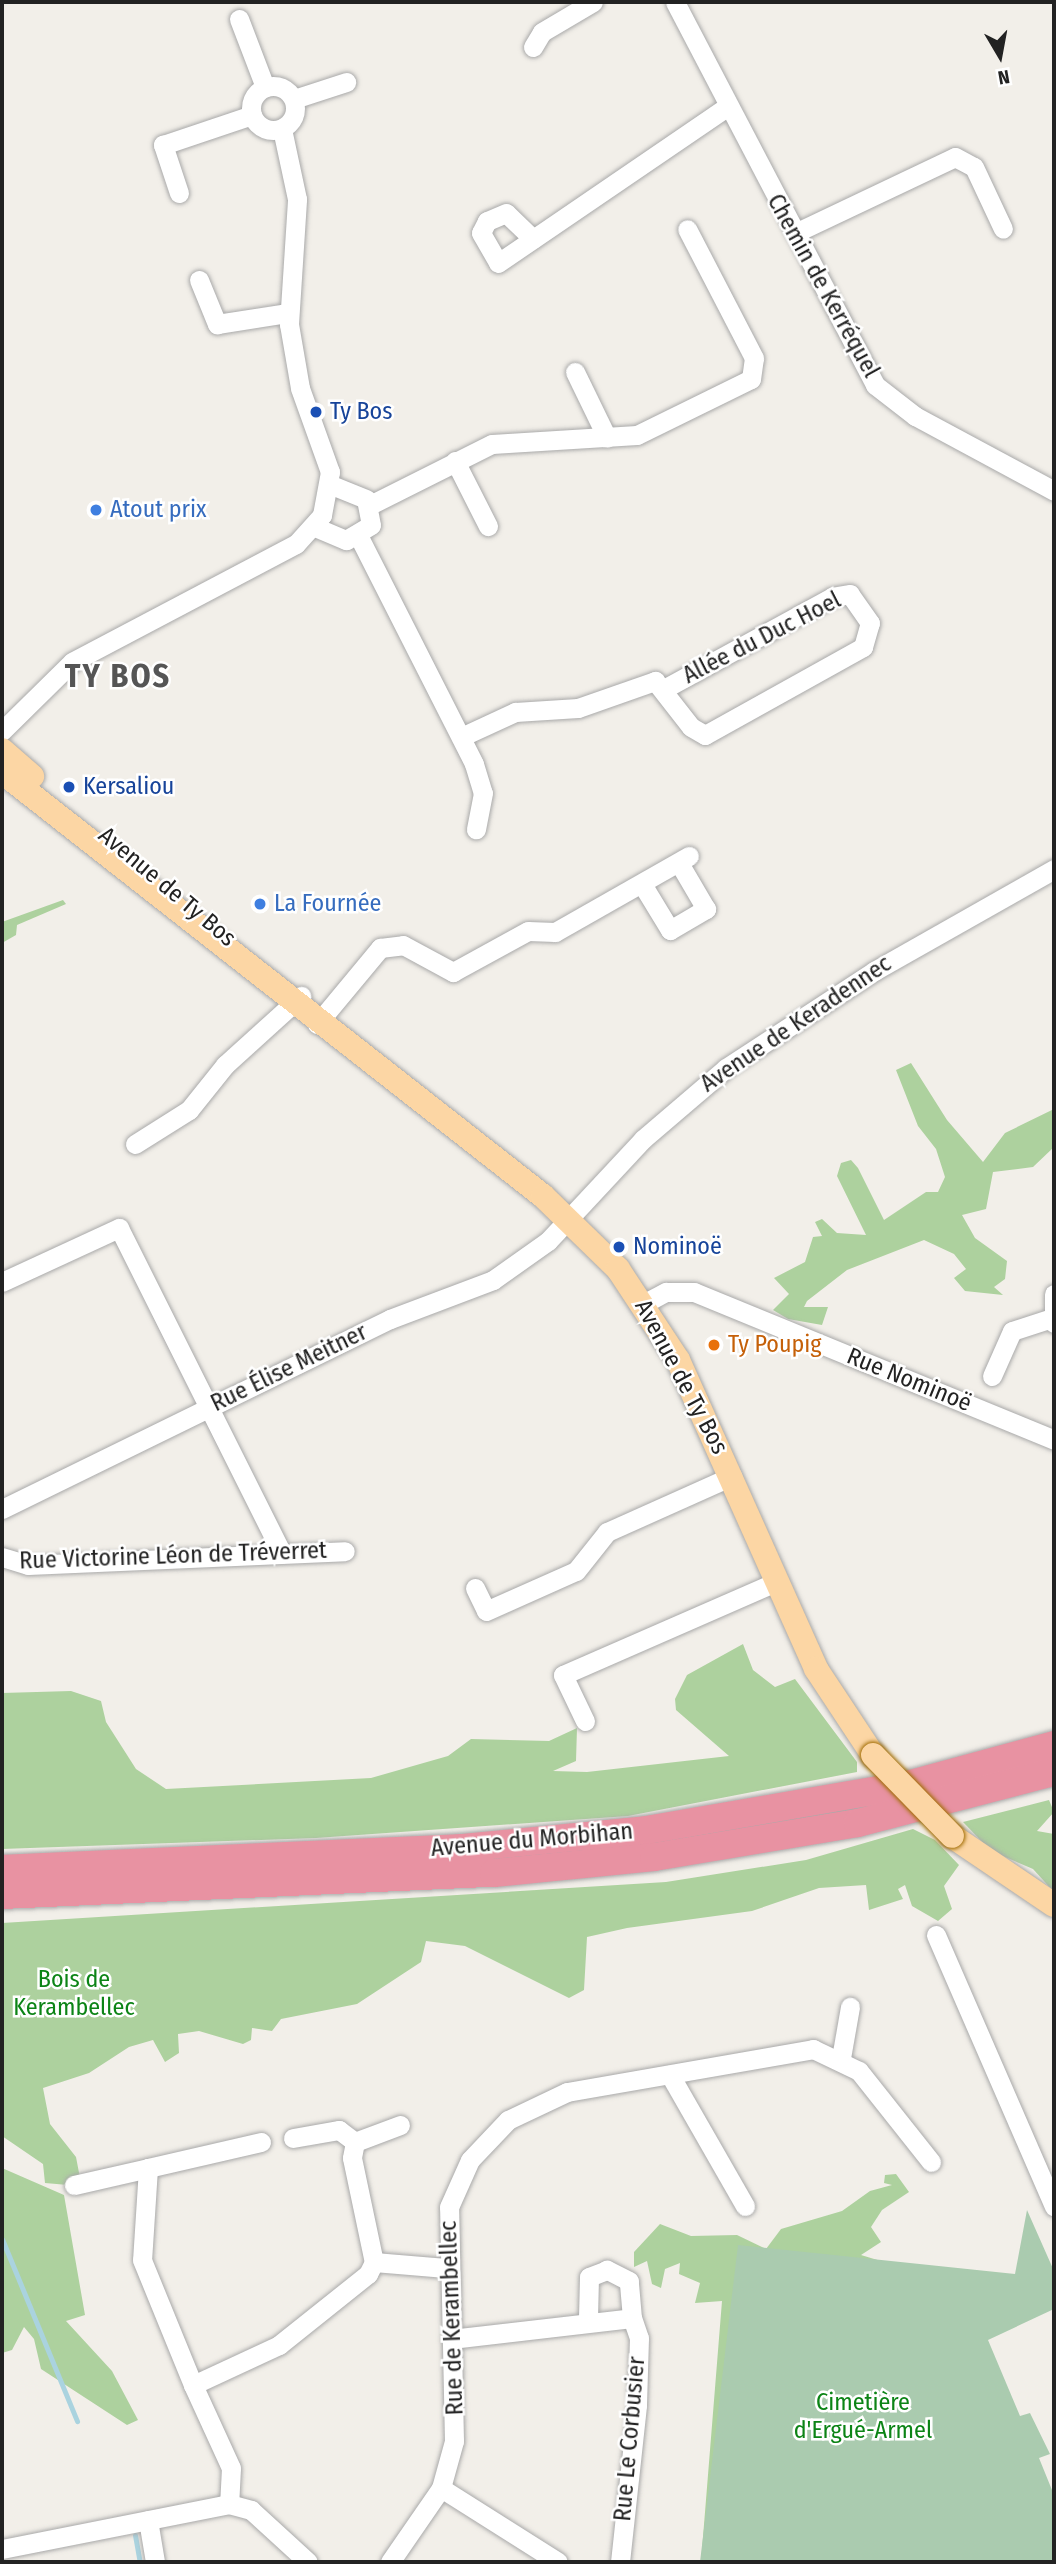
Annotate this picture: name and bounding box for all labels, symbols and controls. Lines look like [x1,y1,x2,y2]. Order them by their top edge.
north arrow [965,21,1035,91]
text: N [996,65,1011,89]
street label: Chemin de Kerréquel [761,189,885,383]
place label: Ty Bos [330,398,392,426]
marker: Ty Bos [308,404,324,420]
place label: Atout prix [110,496,206,524]
marker: Atout prix [88,502,104,518]
street label: Allée du Duc Hoel [678,586,846,690]
district label: TY BOS [66,657,170,695]
place label: Kersaliou [83,773,174,801]
marker: Kersaliou [61,779,77,795]
street label: Avenue de Ty Bos [92,821,242,953]
place label: La Fournée [274,890,381,918]
marker: La Fournée [252,896,268,912]
street label: Avenue de Keradennec [695,949,897,1099]
place label: Nominoë [633,1233,722,1261]
marker: Nominoë [611,1239,627,1255]
street label: Avenue de Ty Bos [628,1295,734,1459]
street label: Rue Élise Meitner [206,1318,372,1418]
place label: Ty Poupig [728,1331,822,1359]
marker: Ty Poupig [706,1337,722,1353]
street label: Rue Nominoë [842,1342,976,1418]
street label: Rue Victorine Léon de Tréverret [19,1536,327,1576]
street label: Avenue du Morbihan [430,1817,634,1863]
park label: Bois de Kerambellec [13,1966,135,2022]
street label: Rue de Kerambellec [434,2220,470,2416]
street label: Rue Le Corbusier [608,2355,652,2523]
park label: Cimetière d'Ergué-Armel [794,2389,932,2445]

